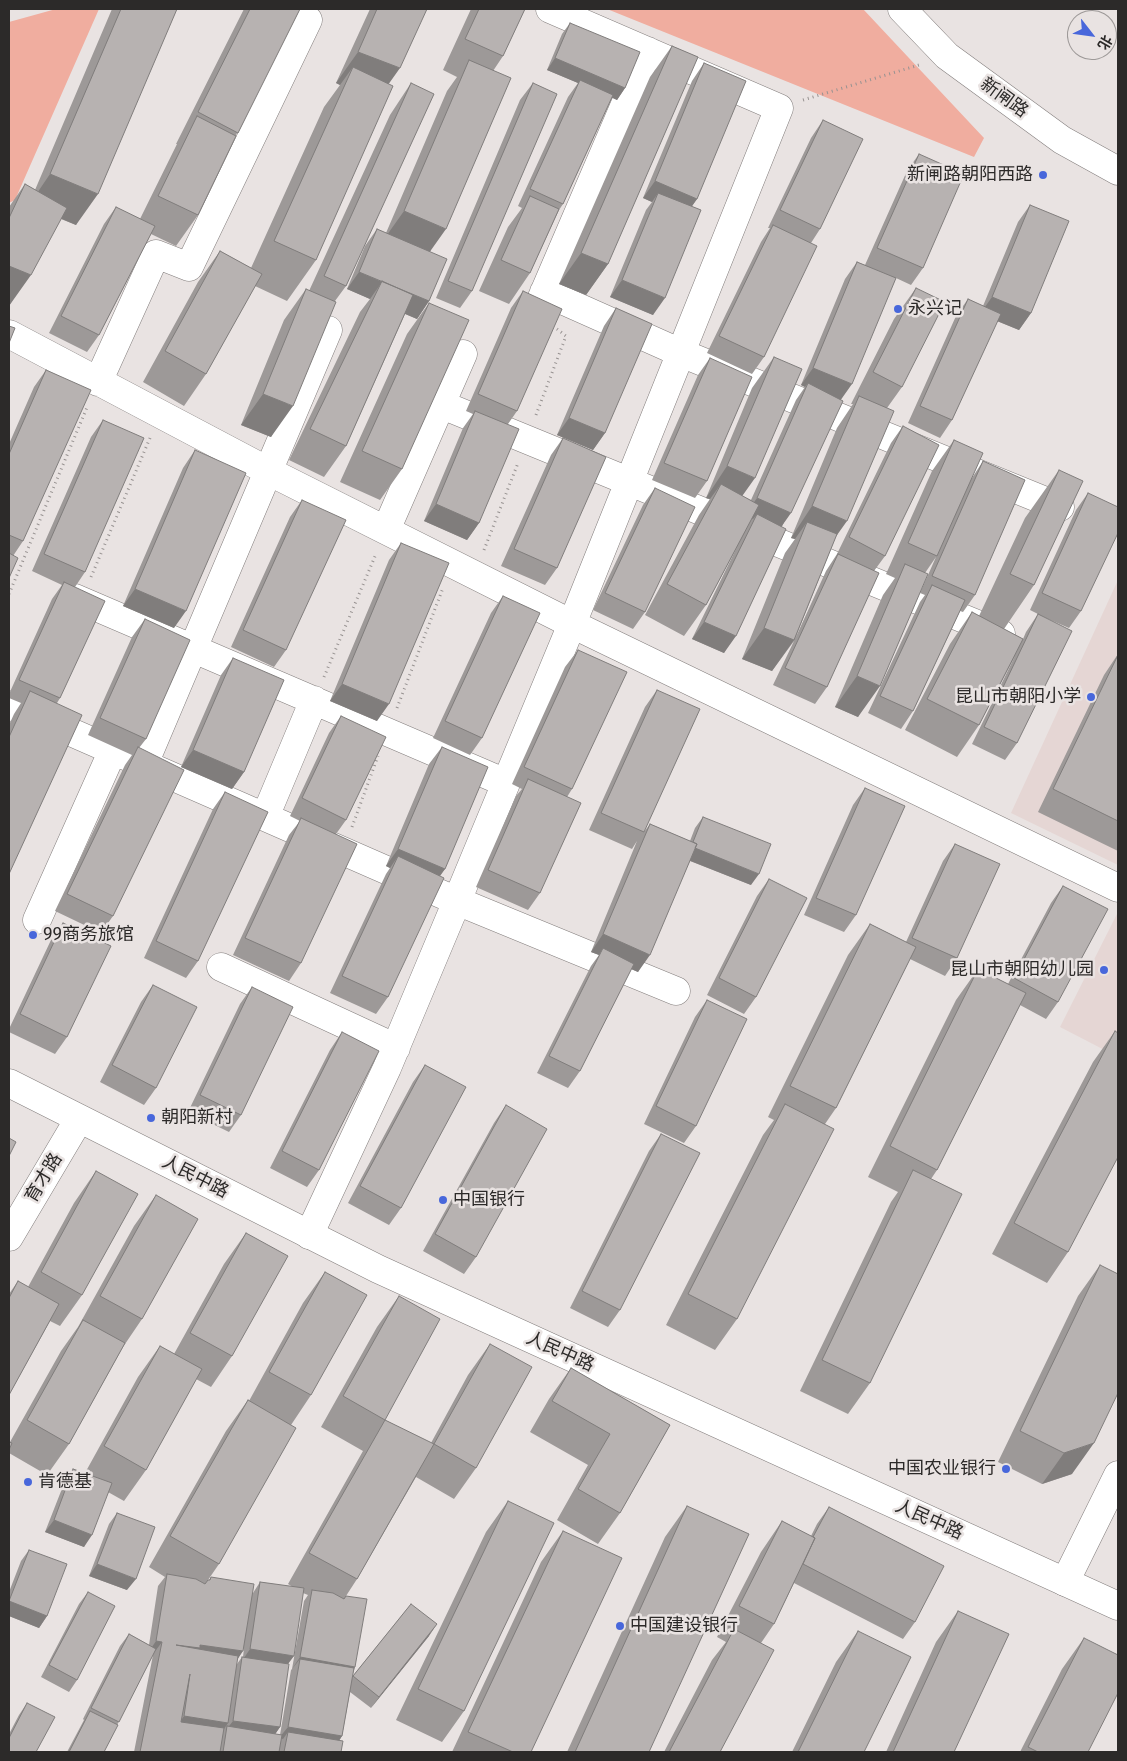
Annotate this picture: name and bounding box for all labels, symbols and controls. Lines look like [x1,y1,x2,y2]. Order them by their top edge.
north arrow [1067,10,1117,60]
text: 北 [1094,32,1115,53]
street label: 新闸路 [976,73,1032,123]
place label: 新闸路朝阳西路 [907,164,1033,186]
marker: 新闸路朝阳西路 [1037,169,1049,181]
place label: 永兴记 [908,298,962,320]
marker: 永兴记 [892,303,904,315]
place label: 昆山市朝阳小学 [955,686,1081,708]
marker: 昆山市朝阳小学 [1085,691,1097,703]
place label: 99商务旅馆 [43,924,134,946]
marker: 99商务旅馆 [27,929,39,941]
place label: 昆山市朝阳幼儿园 [950,959,1094,981]
marker: 昆山市朝阳幼儿园 [1098,964,1110,976]
place label: 朝阳新村 [161,1107,233,1129]
marker: 朝阳新村 [145,1112,157,1124]
street label: 育才路 [21,1149,67,1207]
street label: 人民中路 [158,1151,232,1203]
place label: 中国银行 [453,1189,525,1211]
marker: 中国银行 [437,1194,449,1206]
street label: 人民中路 [523,1327,597,1377]
place label: 中国农业银行 [888,1458,996,1480]
marker: 中国农业银行 [1000,1463,1012,1475]
place label: 肯德基 [38,1471,92,1493]
marker: 肯德基 [22,1476,34,1488]
street label: 人民中路 [892,1495,966,1545]
place label: 中国建设银行 [630,1615,738,1637]
marker: 中国建设银行 [614,1620,626,1632]

